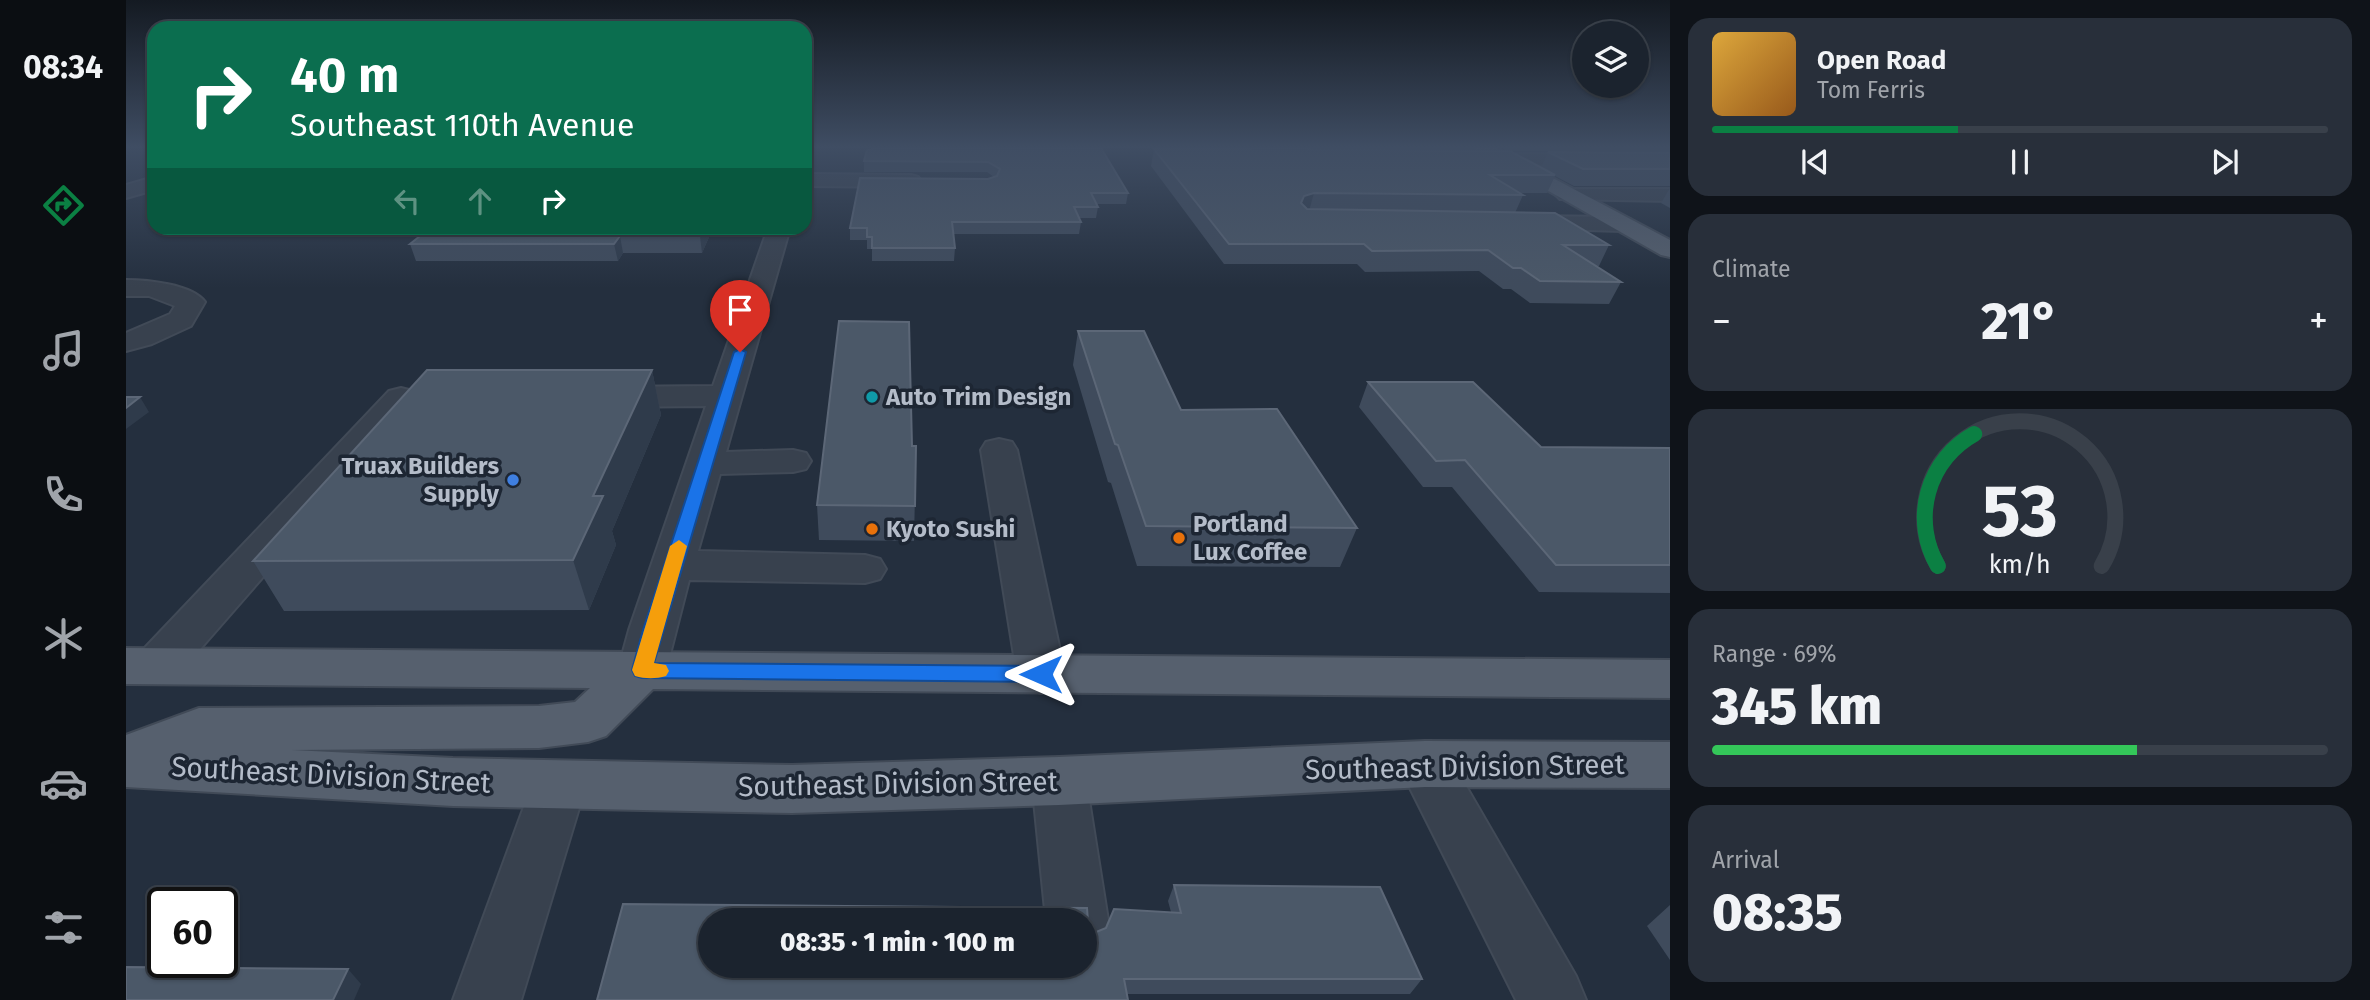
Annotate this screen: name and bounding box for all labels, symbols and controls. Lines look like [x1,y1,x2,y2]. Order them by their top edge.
map controls [1572,21,1649,98]
button: layers [1572,21,1649,98]
text: Open Road [1817,45,1946,76]
text: 40 m [290,46,399,105]
text: 08:34 [23,48,103,86]
icon: right [175,49,266,140]
text: Tom Ferris [1817,76,1925,104]
text: Southeast 110th Avenue [290,106,634,144]
icon: previous [1796,143,1834,181]
icon: pause [2001,143,2039,181]
icon: next [2206,143,2244,181]
icon: directions [39,181,88,230]
icon: left [388,182,426,220]
icon: ahead [461,182,499,220]
icon: right [534,182,572,220]
text: Climate [1712,255,1791,283]
pin [710,280,770,352]
text: 21° [1981,290,2059,353]
icon: arrive [721,291,759,329]
text: − [1712,298,1731,344]
text: + [2309,298,2328,344]
icon: music [39,326,88,375]
place label: Auto Trim Design [885,383,1071,411]
marker: Auto Trim Design [864,389,880,405]
place label: Truax Builders Supply [341,452,500,508]
text: 53 [1982,468,2058,555]
icon: phone [39,470,88,519]
marker: Truax Builders Supply [505,472,521,488]
place label: Portland Lux Coffee [1193,510,1307,566]
place label: Kyoto Sushi [886,515,1015,543]
marker: Kyoto Sushi [864,521,880,537]
marker: Portland Lux Coffee [1171,530,1187,546]
text: km/h [1989,550,2051,580]
icon: climate [39,614,88,663]
position arrow [1004,637,1078,711]
text: Range · 69% [1712,640,1837,668]
text: 345 km [1712,675,1882,738]
street label: Southeast Division Street [1305,748,1626,786]
street label: Southeast Division Street [171,750,492,800]
icon: car [39,759,88,808]
street label: Southeast Division Street [738,765,1059,803]
text: Arrival [1712,846,1779,874]
text: 08:35 [1712,881,1843,944]
speed limit sign: 60 [147,887,238,978]
icon: filters [39,903,88,952]
text: 08:35 · 1 min · 100 m [780,927,1015,958]

